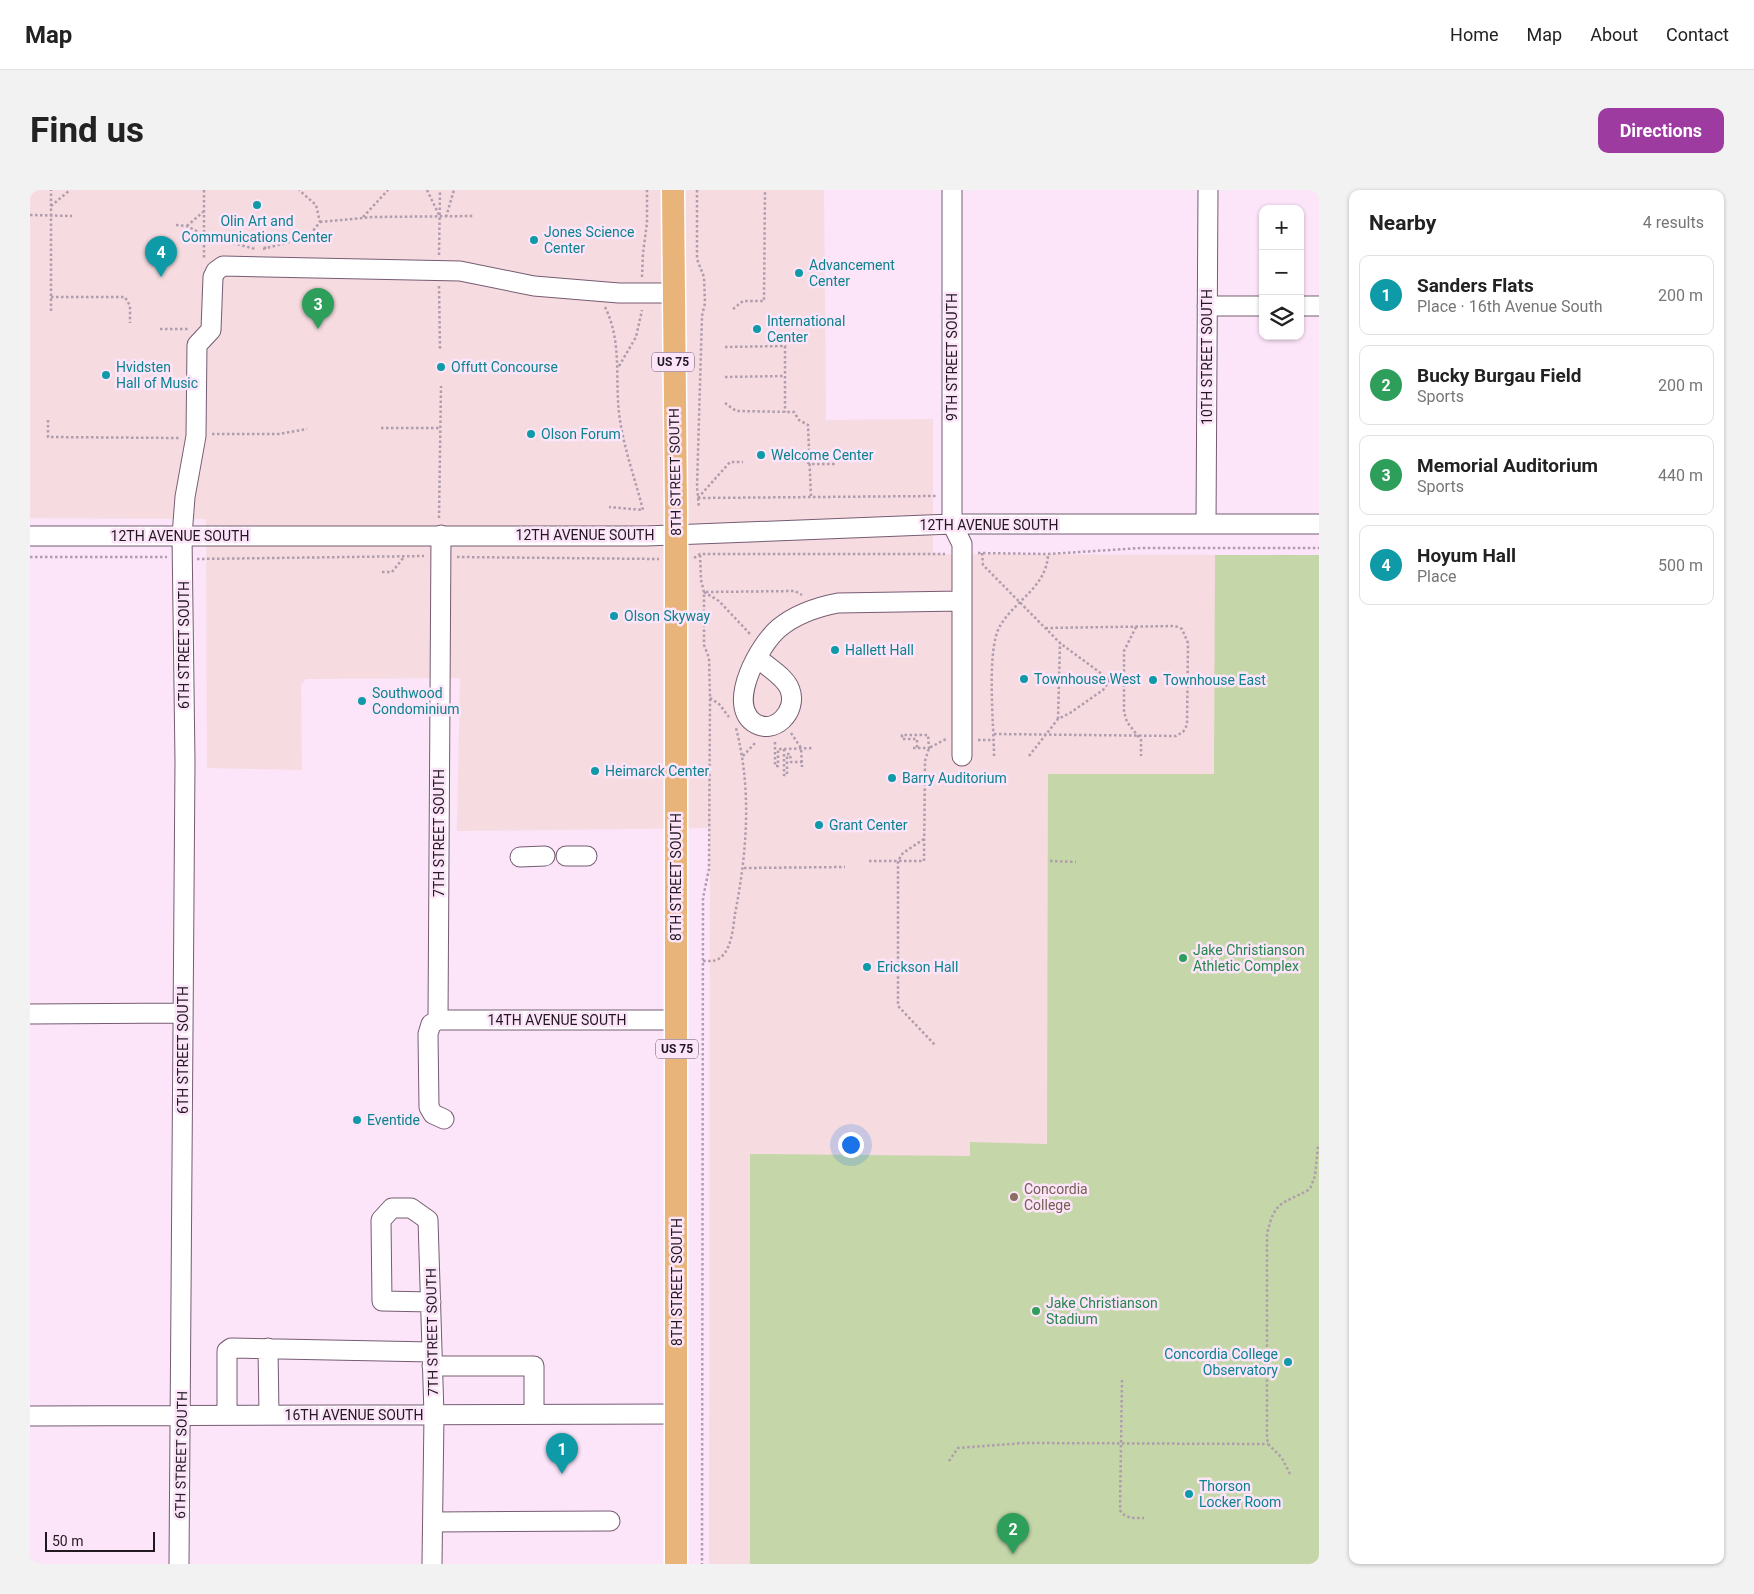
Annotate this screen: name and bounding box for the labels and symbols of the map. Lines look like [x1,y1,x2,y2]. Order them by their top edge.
marker: Olin Art and Communications Center [251,199,263,211]
place label: Olin Art and Communications Center [182,213,333,245]
place label: Jones Science Center [544,224,635,256]
marker: Jones Science Center [528,234,540,246]
pin: 4 [145,236,177,277]
place label: Advancement Center [809,257,895,289]
marker: Advancement Center [793,267,805,279]
pin: 3 [302,288,334,329]
street label: 10TH STREET SOUTH [1199,289,1215,425]
street label: 9TH STREET SOUTH [944,293,960,421]
place label: International Center [767,313,845,345]
marker: International Center [751,323,763,335]
road number: US 75 [652,352,694,372]
place label: Hvidsten Hall of Music [116,359,198,391]
place label: Offutt Concourse [451,359,558,375]
marker: Offutt Concourse [435,361,447,373]
marker: Hvidsten Hall of Music [100,369,112,381]
street label: 8TH STREET SOUTH [666,408,684,536]
place label: Olson Forum [541,426,621,442]
marker: Olson Forum [525,428,537,440]
place label: Welcome Center [771,447,874,463]
marker: Welcome Center [755,449,767,461]
street label: 12TH AVENUE SOUTH [920,517,1058,533]
street label: 12TH AVENUE SOUTH [516,527,654,543]
street label: 12TH AVENUE SOUTH [111,528,249,544]
street label: 6TH STREET SOUTH [176,581,192,709]
place label: Olson Skyway [624,608,711,624]
marker: Olson Skyway [608,610,620,622]
place label: Hallett Hall [845,642,914,658]
marker: Hallett Hall [829,644,841,656]
place label: Townhouse West [1034,671,1141,687]
place label: Townhouse East [1163,672,1266,688]
marker: Townhouse West [1018,673,1030,685]
marker: Townhouse East [1147,674,1159,686]
place label: Southwood Condominium [372,685,460,717]
marker: Southwood Condominium [356,695,368,707]
place label: Heimarck Center [605,763,709,779]
marker: Heimarck Center [589,765,601,777]
street label: 7TH STREET SOUTH [431,769,447,897]
place label: Barry Auditorium [902,770,1007,786]
marker: Barry Auditorium [886,772,898,784]
street label: 8TH STREET SOUTH [668,813,684,941]
place label: Grant Center [829,817,908,833]
marker: Grant Center [813,819,825,831]
place label: Jake Christianson Athletic Complex [1193,942,1305,974]
marker: Jake Christianson Athletic Complex [1177,952,1189,964]
place label: Erickson Hall [877,959,958,975]
marker: Erickson Hall [861,961,873,973]
street label: 6TH STREET SOUTH [175,986,191,1114]
street label: 14TH AVENUE SOUTH [488,1012,626,1028]
road number: US 75 [656,1040,698,1059]
place label: Eventide [367,1112,420,1128]
marker: Eventide [351,1114,363,1126]
your location [838,1132,864,1158]
place label: Concordia College [1024,1181,1088,1213]
marker: Concordia College [1008,1191,1020,1203]
street label: 8TH STREET SOUTH [669,1218,685,1346]
street label: 7TH STREET SOUTH [423,1268,441,1396]
place label: Jake Christianson Stadium [1046,1295,1158,1327]
marker: Jake Christianson Stadium [1030,1305,1042,1317]
place label: Concordia College Observatory [1164,1346,1278,1378]
marker: Concordia College Observatory [1282,1356,1294,1368]
street label: 6TH STREET SOUTH [172,1391,190,1519]
street label: 16TH AVENUE SOUTH [285,1407,423,1423]
pin: 1 [546,1433,578,1474]
place label: Thorson Locker Room [1199,1478,1281,1510]
marker: Thorson Locker Room [1183,1488,1195,1500]
pin: 2 [997,1513,1029,1554]
scale bar [45,1529,155,1552]

